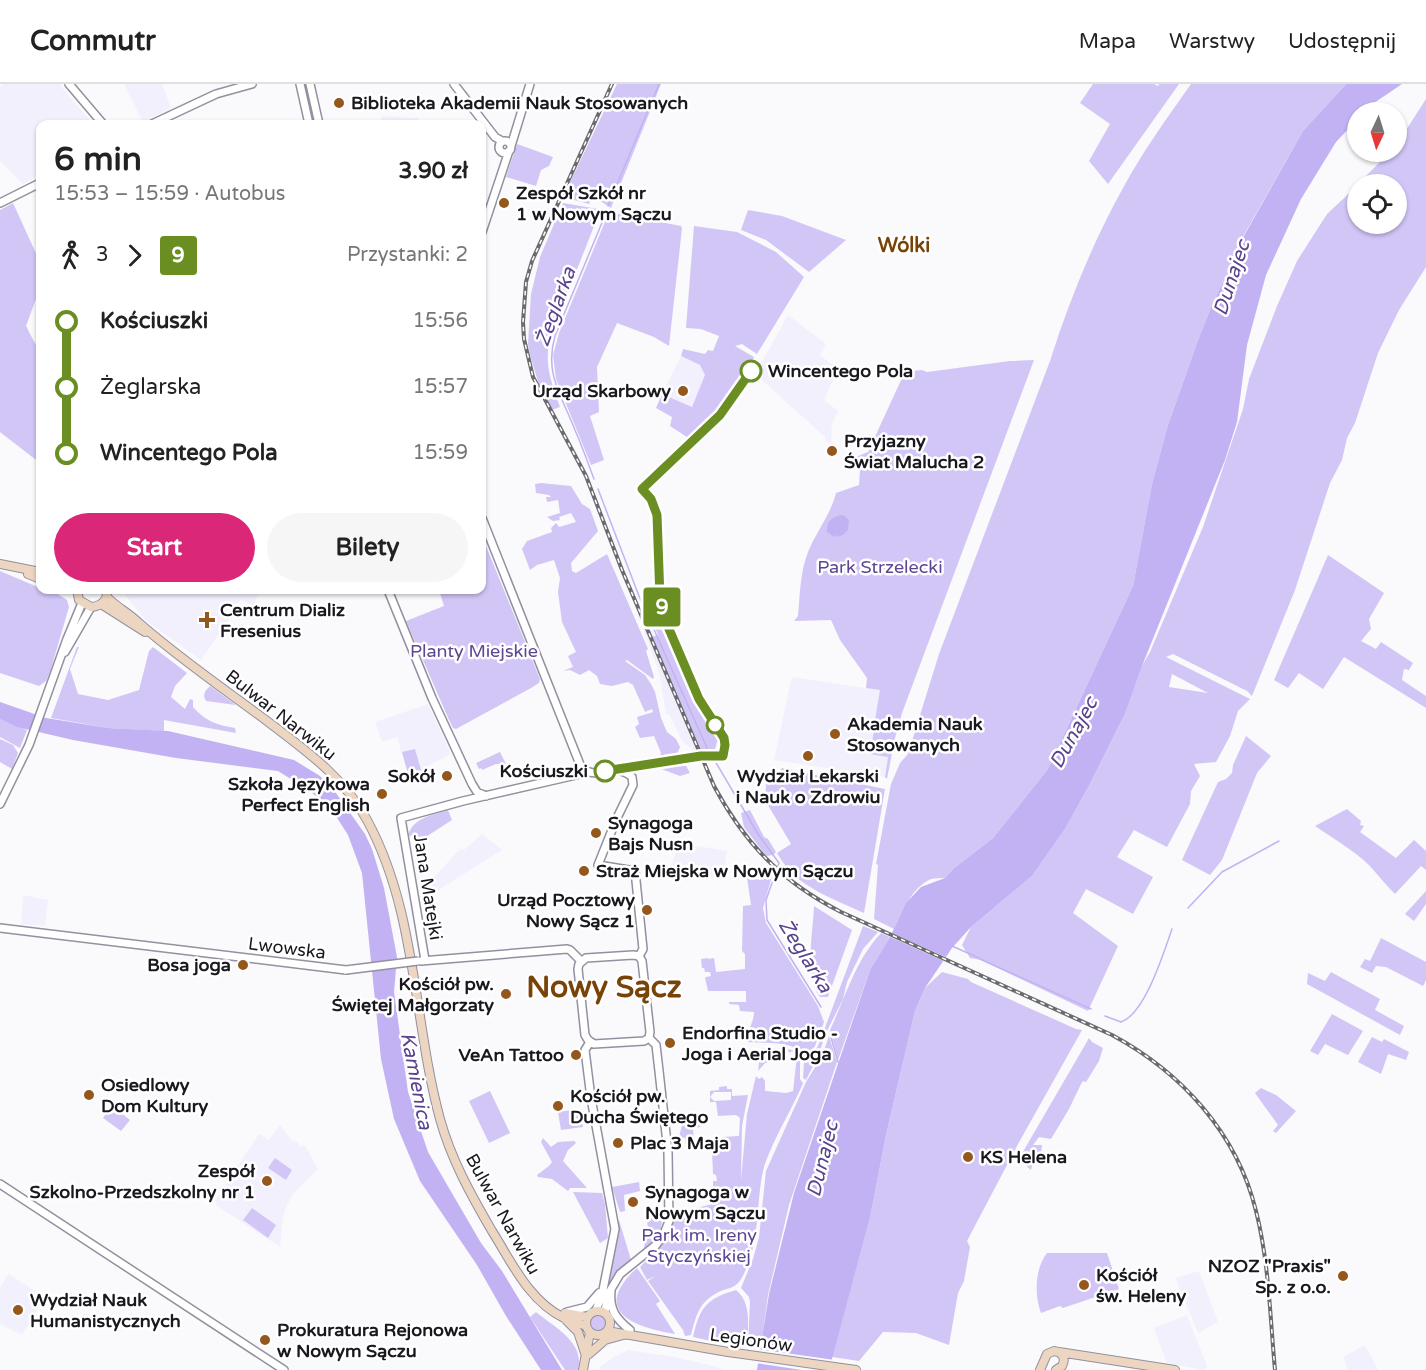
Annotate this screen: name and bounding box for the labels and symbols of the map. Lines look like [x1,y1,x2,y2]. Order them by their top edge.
place label: Biblioteka Akademii Nauk Stosowanych [351,92,688,114]
marker: Biblioteka Akademii Nauk Stosowanych [332,96,346,110]
north arrow [1347,102,1407,162]
place label: Zespół Szkół nr 1 w Nowym Sączu [516,182,672,225]
marker: Zespół Szkół nr 1 w Nowym Sączu [497,196,511,210]
district label: Wólki [878,234,930,258]
water label: Dunajec [1209,235,1256,319]
water label: Żeglarka [531,263,582,350]
marker: Wincentego Pola [740,360,762,382]
place label: Wincentego Pola [768,360,913,382]
place label: Urząd Skarbowy [532,380,671,402]
marker: Urząd Skarbowy [676,384,690,398]
place label: Przyjazny Świat Malucha 2 [844,430,984,473]
marker: Przyjazny Świat Malucha 2 [825,444,839,458]
park label: Park Strzelecki [817,556,943,578]
line badge: 9 [642,588,682,626]
place label: Centrum Dializ Fresenius [220,599,345,642]
marker: Centrum Dializ Fresenius [198,611,216,629]
park label: Planty Miejskie [410,640,538,662]
street label: Bulwar Narwiku [221,665,341,765]
water label: Dunajec [1045,691,1104,773]
place label: Akademia Nauk Stosowanych [847,713,983,756]
unlabelled marker [706,716,724,734]
marker: Akademia Nauk Stosowanych [828,727,842,741]
marker: Wydział Lekarski i Nauk o Zdrowiu [801,749,815,763]
place label: Kościuszki [499,760,588,782]
marker: Kościuszki [594,760,616,782]
place label: Sokół [388,765,435,787]
place label: Wydział Lekarski i Nauk o Zdrowiu [736,765,880,808]
marker: Sokół [440,769,454,783]
place label: Szkoła Językowa Perfect English [228,773,370,816]
marker: Szkoła Językowa Perfect English [375,787,389,801]
place label: Synagoga Bajs Nusn [608,812,693,855]
marker: Synagoga Bajs Nusn [589,826,603,840]
street label: Jana Matejki [409,832,447,942]
place label: Straż Miejska w Nowym Sączu [596,860,853,882]
marker: Straż Miejska w Nowym Sączu [577,864,591,878]
place label: Urząd Pocztowy Nowy Sącz 1 [497,889,635,932]
marker: Urząd Pocztowy Nowy Sącz 1 [640,903,654,917]
water label: Żeglarka [773,915,837,998]
street label: Lwowska [247,932,327,964]
place label: Bosa joga [147,954,231,976]
marker: Bosa joga [236,958,250,972]
district label: Nowy Sącz [526,969,682,1006]
place label: Kościół pw. Świętej Małgorzaty [332,973,494,1016]
marker: Kościół pw. Świętej Małgorzaty [499,987,513,1001]
place label: Endorfina Studio - Joga i Aerial Joga [681,1022,838,1065]
water label: Kamienica [395,1030,437,1132]
marker: Endorfina Studio - Joga i Aerial Joga [663,1036,677,1050]
place label: VeAn Tattoo [459,1044,564,1066]
marker: VeAn Tattoo [569,1048,583,1062]
place label: Osiedlowy Dom Kultury [101,1074,209,1117]
place label: Kościół pw. Ducha Świętego [570,1085,708,1128]
marker: Osiedlowy Dom Kultury [82,1088,96,1102]
marker: Kościół pw. Ducha Świętego [551,1099,565,1113]
water label: Dunajec [802,1116,845,1200]
place label: Plac 3 Maja [630,1132,729,1154]
marker: Plac 3 Maja [611,1136,625,1150]
place label: KS Helena [980,1146,1067,1168]
street label: Bulwar Narwiku [461,1150,545,1278]
marker: KS Helena [961,1150,975,1164]
place label: Zespół Szkolno-Przedszkolny nr 1 [30,1160,255,1203]
marker: Zespół Szkolno-Przedszkolny nr 1 [260,1174,274,1188]
place label: Synagoga w Nowym Sączu [645,1181,766,1224]
marker: Synagoga w Nowym Sączu [626,1195,640,1209]
park label: Park im. Ireny Styczyńskiej [641,1224,757,1267]
place label: NZOZ "Praxis" Sp. z o.o. [1208,1255,1331,1298]
place label: Kościół św. Heleny [1096,1264,1186,1307]
marker: NZOZ "Praxis" Sp. z o.o. [1336,1269,1350,1283]
marker: Kościół św. Heleny [1077,1278,1091,1292]
place label: Wydział Nauk Humanistycznych [30,1289,181,1332]
marker: Wydział Nauk Humanistycznych [11,1303,25,1317]
place label: Prokuratura Rejonowa w Nowym Sączu [277,1319,468,1362]
street label: Legionów [708,1323,794,1357]
marker: Prokuratura Rejonowa w Nowym Sączu [258,1333,272,1347]

